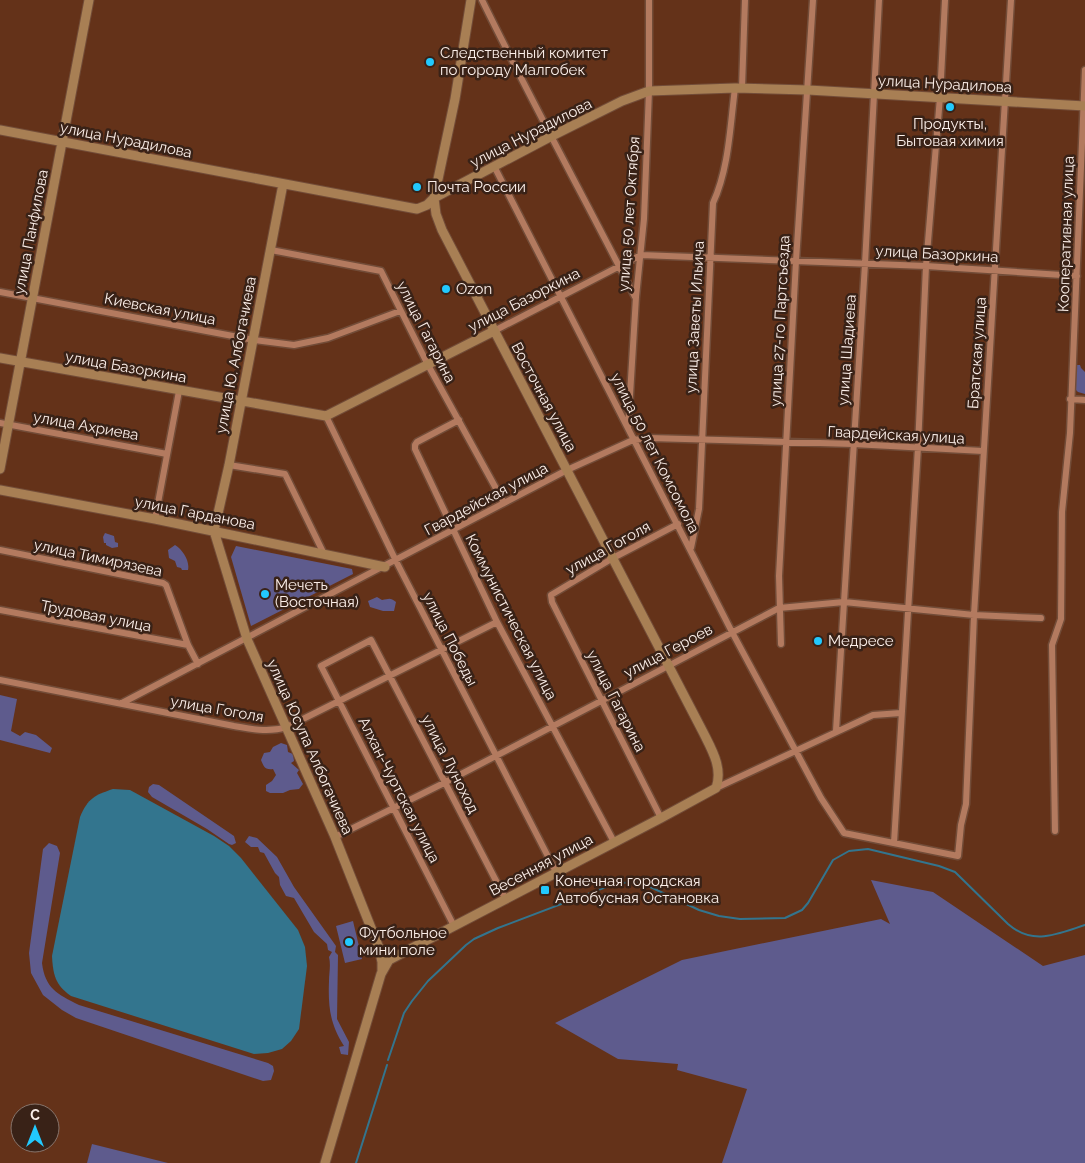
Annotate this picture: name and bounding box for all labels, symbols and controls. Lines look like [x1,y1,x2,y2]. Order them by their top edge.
place label: Следственный комитет по городу Малгобек [440,44,608,79]
marker: Следственный комитет по городу Малгобек [424,56,436,68]
street label: улица Нурадилова [878,72,1012,96]
street label: улица Нурадилова [467,95,595,171]
marker: Продукты, Бытовая химия [944,101,956,113]
place label: Продукты, Бытовая химия [896,115,1004,150]
street label: улица Нурадилова [58,118,194,162]
street label: улица 50 лет Октября [615,136,643,292]
street label: Кооперативная улица [1054,156,1078,312]
street label: улица Панфилова [10,168,52,296]
place label: Почта России [427,178,526,196]
marker: Почта России [411,181,423,193]
street label: улица 27-го Партсъезда [767,235,793,407]
street label: улица Заветы Ильича [682,240,708,394]
street label: улица Базоркина [875,242,999,266]
street label: улица Базоркина [465,264,583,336]
street label: улица Ю. Албогачиева [212,275,260,435]
street label: улица Гагарина [393,278,459,386]
place label: Ozon [456,280,492,298]
marker: Ozon [440,283,452,295]
street label: Киевская улица [103,289,217,329]
street label: улица Шадиева [834,294,860,406]
street label: Братская улица [964,296,990,410]
street label: Восточная улица [508,339,580,455]
street label: улица Базоркина [64,347,188,387]
street label: улица 50 лет Комсомола [607,370,703,536]
street label: улица Ахриева [32,408,140,444]
street label: Гвардейская улица [827,422,965,448]
street label: Гвардейская улица [421,459,551,539]
street label: улица Гарданова [133,493,257,533]
street label: улица Гоголя [562,517,654,579]
street label: Коммунистическая улица [461,531,561,703]
street label: улица Тимирязева [32,536,164,580]
place label: Мечеть (Восточная) [275,576,359,611]
marker: Мечеть (Восточная) [259,588,271,600]
street label: улица Победы [419,589,481,689]
street label: Трудовая улица [39,596,153,636]
street label: улица Героев [621,620,715,682]
place label: Медресе [828,632,894,650]
marker: Медресе [812,635,824,647]
street label: улица Гагарина [583,647,649,755]
street label: улица Юсупа Албогачиева [263,657,357,837]
street label: улица Гоголя [169,692,265,726]
street label: улица Луноход [417,712,483,817]
street label: Алхан-Чуртская улица [354,714,444,866]
street label: Весенняя улица [486,830,596,900]
place label: Конечная городская Автобусная Остановка [555,872,719,907]
marker: Конечная городская Автобусная Остановка [539,884,551,896]
place label: Футбольное мини поле [359,924,447,959]
marker: Футбольное мини поле [343,936,355,948]
north arrow [10,1103,60,1153]
text: С [30,1107,40,1123]

